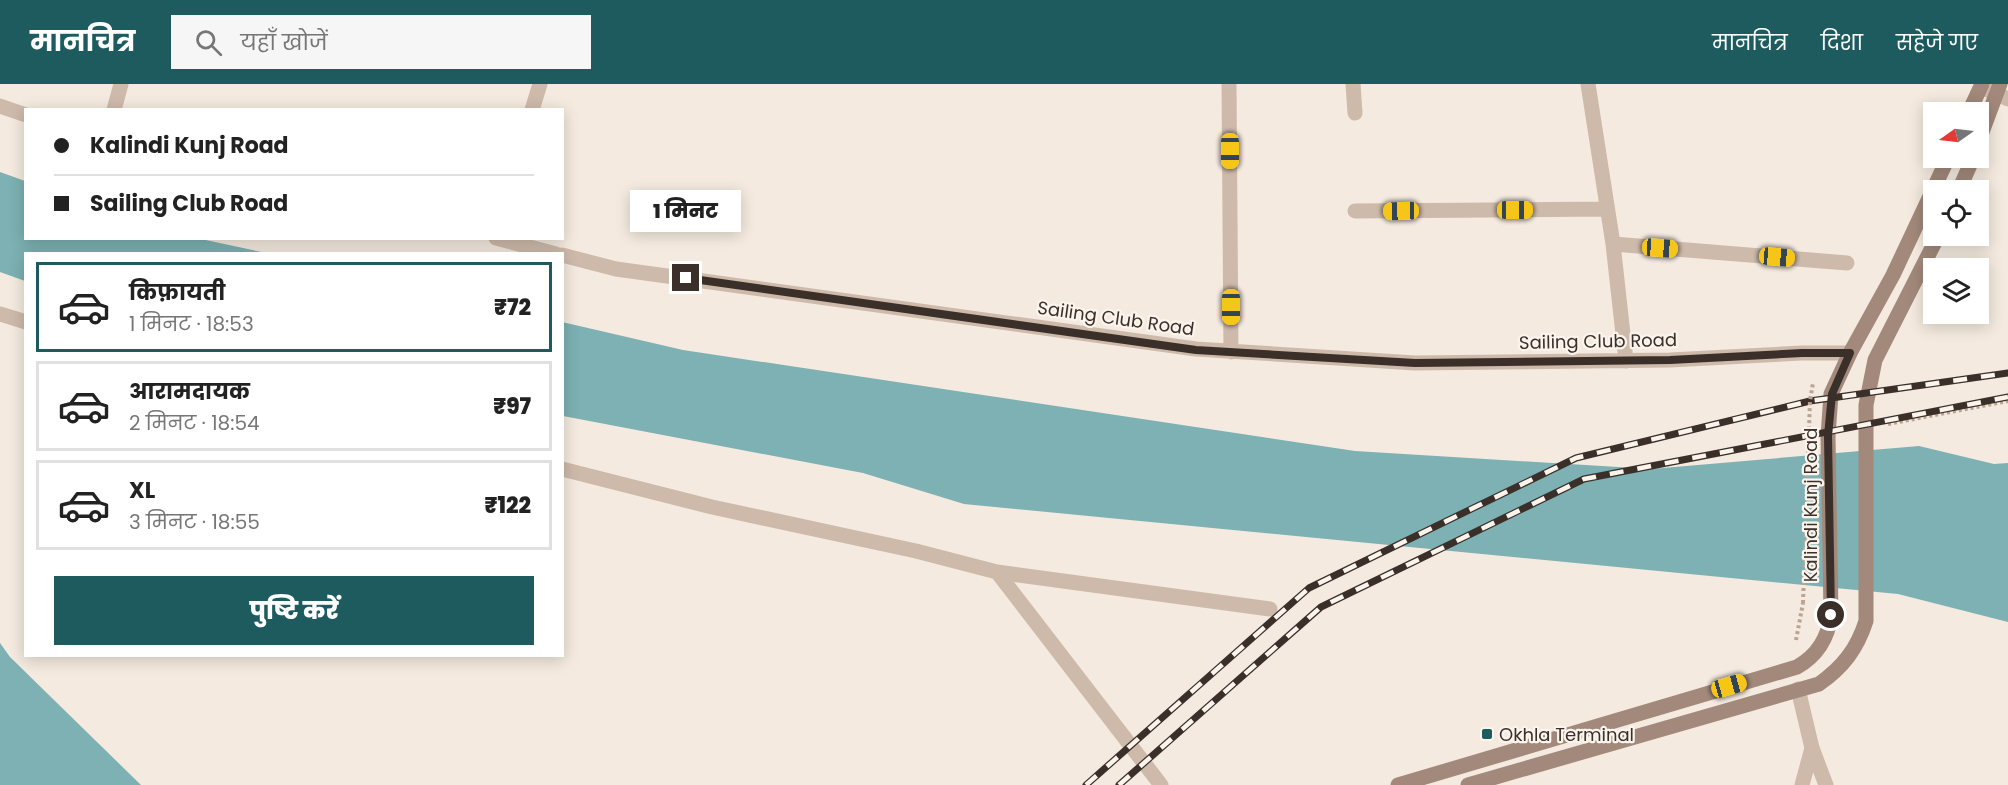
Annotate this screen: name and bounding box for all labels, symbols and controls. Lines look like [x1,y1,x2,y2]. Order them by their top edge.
search box [171,15,591,69]
text: मानचित्र [30,22,135,61]
icon: search [192,26,225,59]
text: यहाँ खोजें [240,27,327,58]
text: मानचित्र [1712,28,1788,57]
text: दिशा [1821,28,1863,57]
text: सहेजे गए [1896,28,1978,57]
north arrow [1923,102,1989,168]
map controls [1923,102,1989,324]
text: Kalindi Kunj Road [90,130,289,161]
car [1221,133,1239,169]
button: locate [1923,180,1989,246]
text: Sailing Club Road [90,188,288,219]
callout: 1 मिनट [630,191,742,233]
text: 1 मिनट [653,197,718,225]
car [1497,201,1533,219]
car [1383,202,1419,220]
car [1641,238,1679,258]
car [1758,246,1796,268]
button: layers [1923,258,1989,324]
route end [672,264,699,291]
text: किफ़ायती [129,277,225,308]
icon: car [57,280,111,334]
car [1222,289,1240,325]
text: ₹72 [494,292,531,323]
street label: Sailing Club Road [1036,295,1196,341]
text: 1 मिनट · 18:53 [129,310,254,338]
street label: Sailing Club Road [1519,327,1677,355]
text: आरामदायक [129,376,250,407]
icon: car [57,379,111,433]
text: ₹97 [493,391,531,422]
text: 2 मिनट · 18:54 [129,409,260,437]
street label: Kalindi Kunj Road [1798,428,1823,582]
text: XL [129,475,155,506]
icon: car [57,478,111,532]
text: ₹122 [485,490,531,521]
text: 3 मिनट · 18:55 [129,508,260,536]
button: पुष्टि करें [54,576,534,645]
route start [1817,601,1844,628]
car [1709,672,1749,700]
place label: Okhla Terminal [1499,722,1634,747]
marker: Okhla Terminal [1480,727,1494,741]

